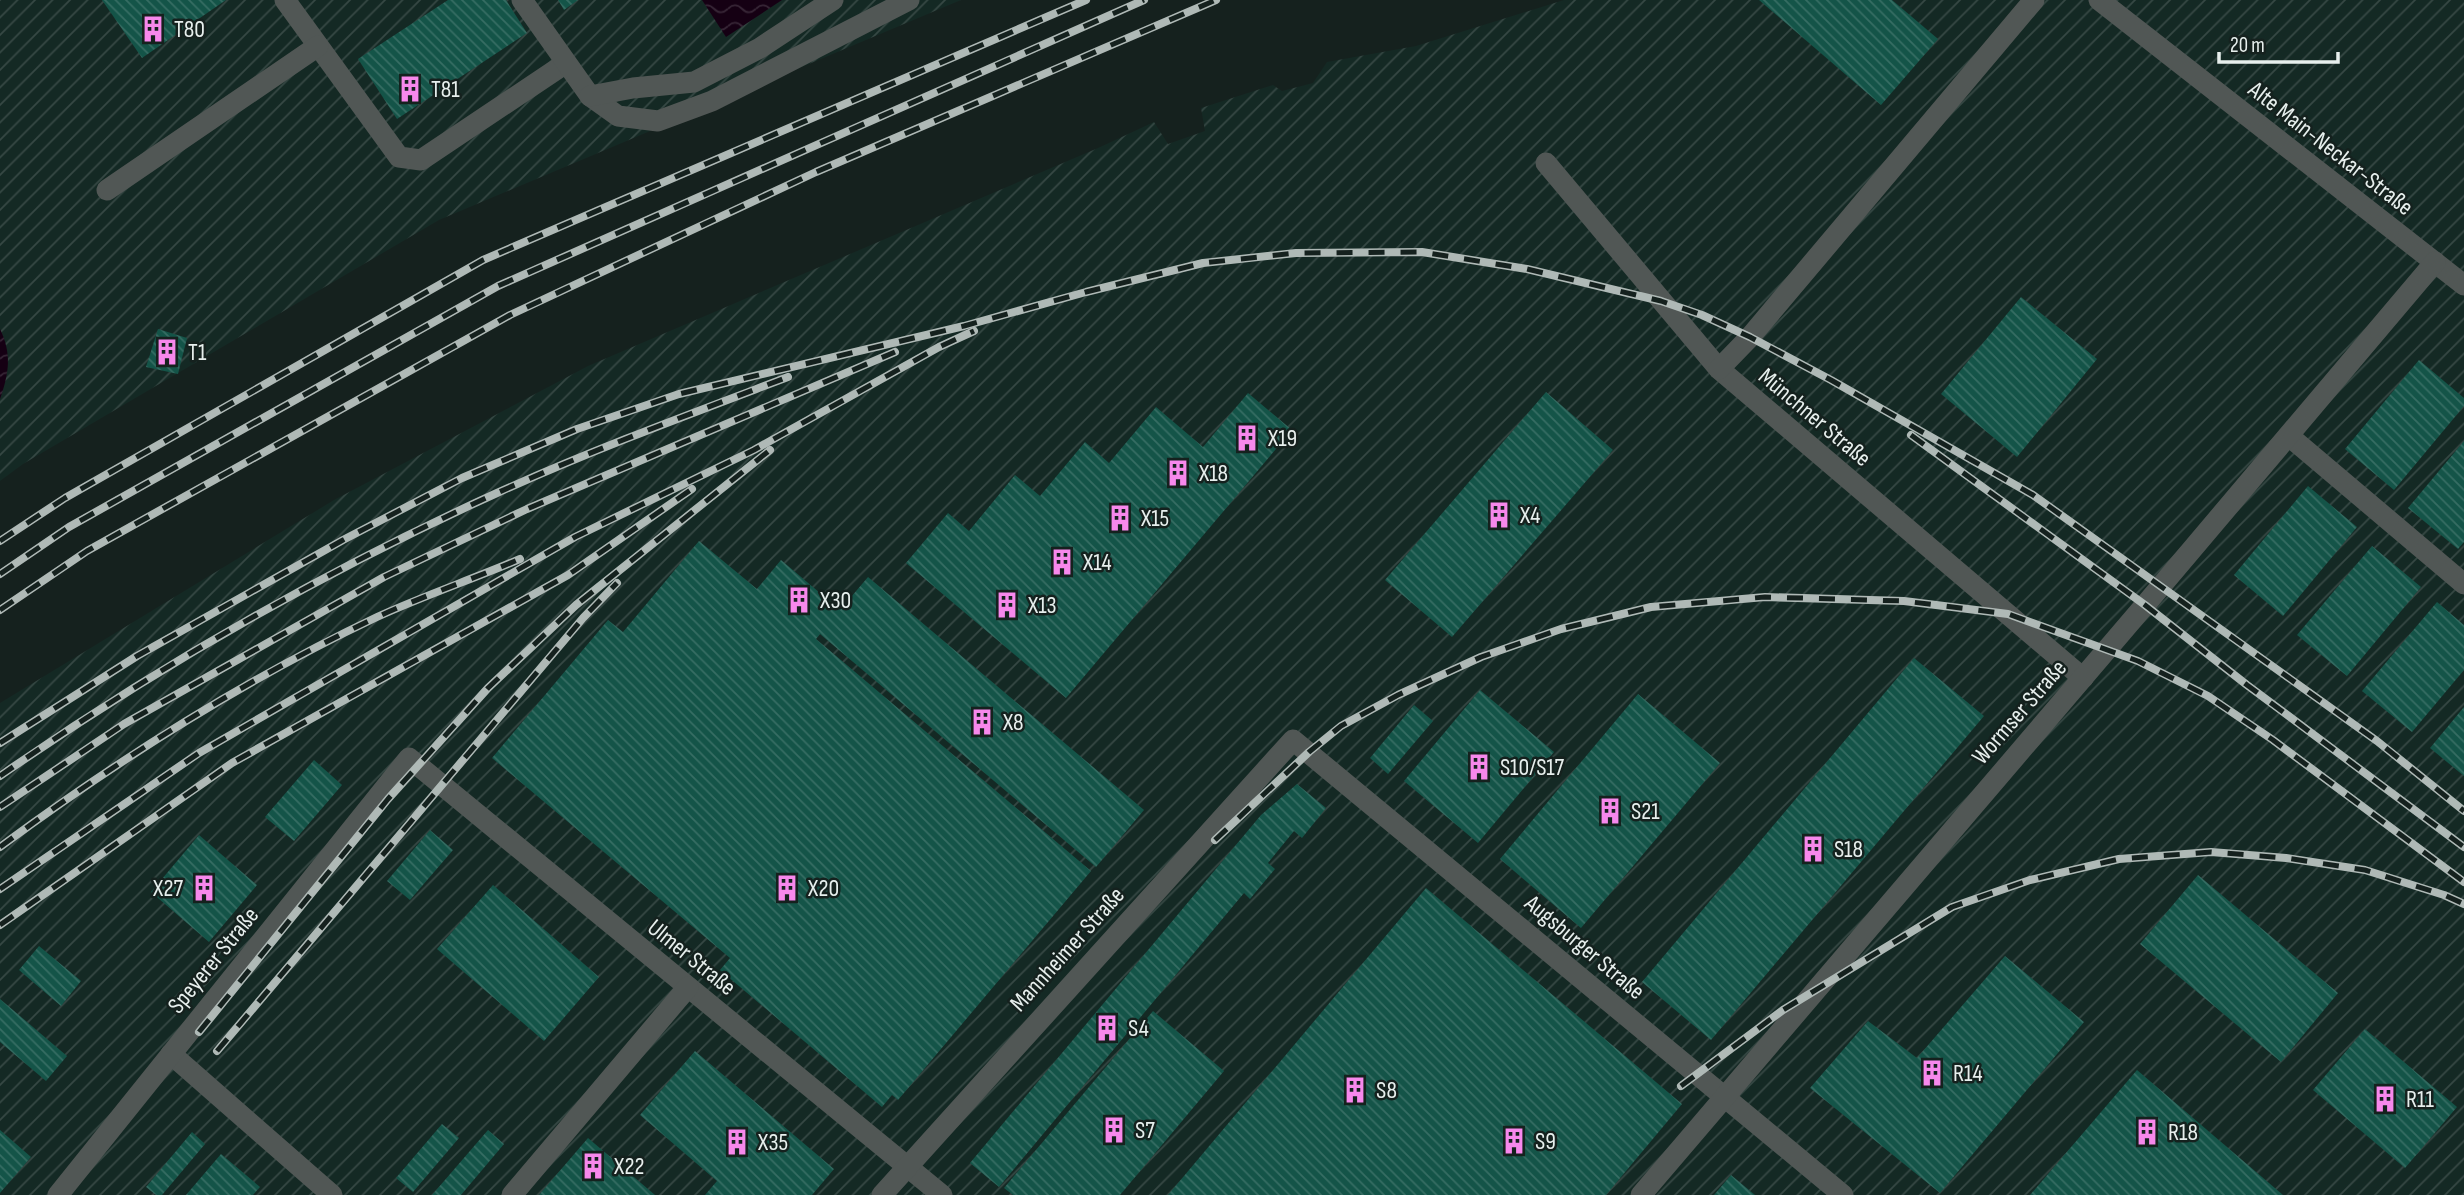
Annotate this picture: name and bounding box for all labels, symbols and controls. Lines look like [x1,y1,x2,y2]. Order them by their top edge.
building icon: T80 [138,14,168,44]
place label: T80 [174,15,205,44]
scale bar [2219,21,2338,65]
text: 20 m [2230,33,2265,58]
building icon: T81 [395,74,425,104]
street label: Alte Main-Neckar-Straße [2242,74,2419,222]
place label: T81 [431,75,460,104]
building icon: T1 [152,337,182,367]
place label: T1 [188,338,207,367]
street label: Münchner Straße [1752,362,1877,473]
building icon: X19 [1232,423,1262,453]
place label: X19 [1267,424,1297,453]
building icon: X18 [1163,458,1193,488]
place label: X18 [1198,459,1228,488]
building icon: X4 [1484,500,1514,530]
place label: X4 [1519,501,1540,530]
building icon: X15 [1105,503,1135,533]
place label: X15 [1140,504,1169,533]
building icon: X14 [1047,547,1077,577]
place label: X14 [1082,548,1112,577]
building icon: X30 [784,585,814,615]
place label: X30 [819,586,851,615]
building icon: X13 [992,590,1022,620]
place label: X13 [1027,591,1057,620]
street label: Wormser Straße [1966,654,2073,771]
building icon: X8 [967,707,997,737]
place label: X8 [1002,708,1023,737]
building icon: S10/S17 [1464,752,1494,782]
place label: S10/S17 [1500,753,1565,782]
building icon: S21 [1595,796,1625,826]
place label: S21 [1631,797,1660,826]
building icon: S18 [1798,834,1828,864]
place label: S18 [1834,835,1863,864]
building icon: X27 [189,873,219,903]
building icon: X20 [772,873,802,903]
place label: X27 [152,874,183,903]
place label: X20 [807,874,839,903]
street label: Mannheimer Straße [1004,881,1131,1017]
street label: Augsburger Straße [1518,888,1651,1006]
street label: Speyerer Straße [162,901,265,1019]
street label: Ulmer Straße [642,913,742,1002]
building icon: S4 [1092,1013,1122,1043]
place label: S4 [1128,1014,1149,1043]
building icon: R14 [1917,1058,1947,1088]
place label: R14 [1953,1059,1983,1088]
building icon: S8 [1340,1075,1370,1105]
place label: S8 [1376,1076,1397,1105]
building icon: R11 [2370,1084,2400,1114]
place label: R11 [2406,1085,2434,1114]
building icon: S7 [1099,1115,1129,1145]
place label: S7 [1135,1116,1155,1145]
building icon: R18 [2132,1117,2162,1147]
place label: R18 [2168,1118,2198,1147]
building icon: S9 [1499,1126,1529,1156]
building icon: X35 [722,1127,752,1157]
place label: S9 [1535,1127,1556,1156]
place label: X35 [757,1128,788,1157]
building icon: X22 [578,1151,608,1181]
place label: X22 [613,1152,644,1181]

